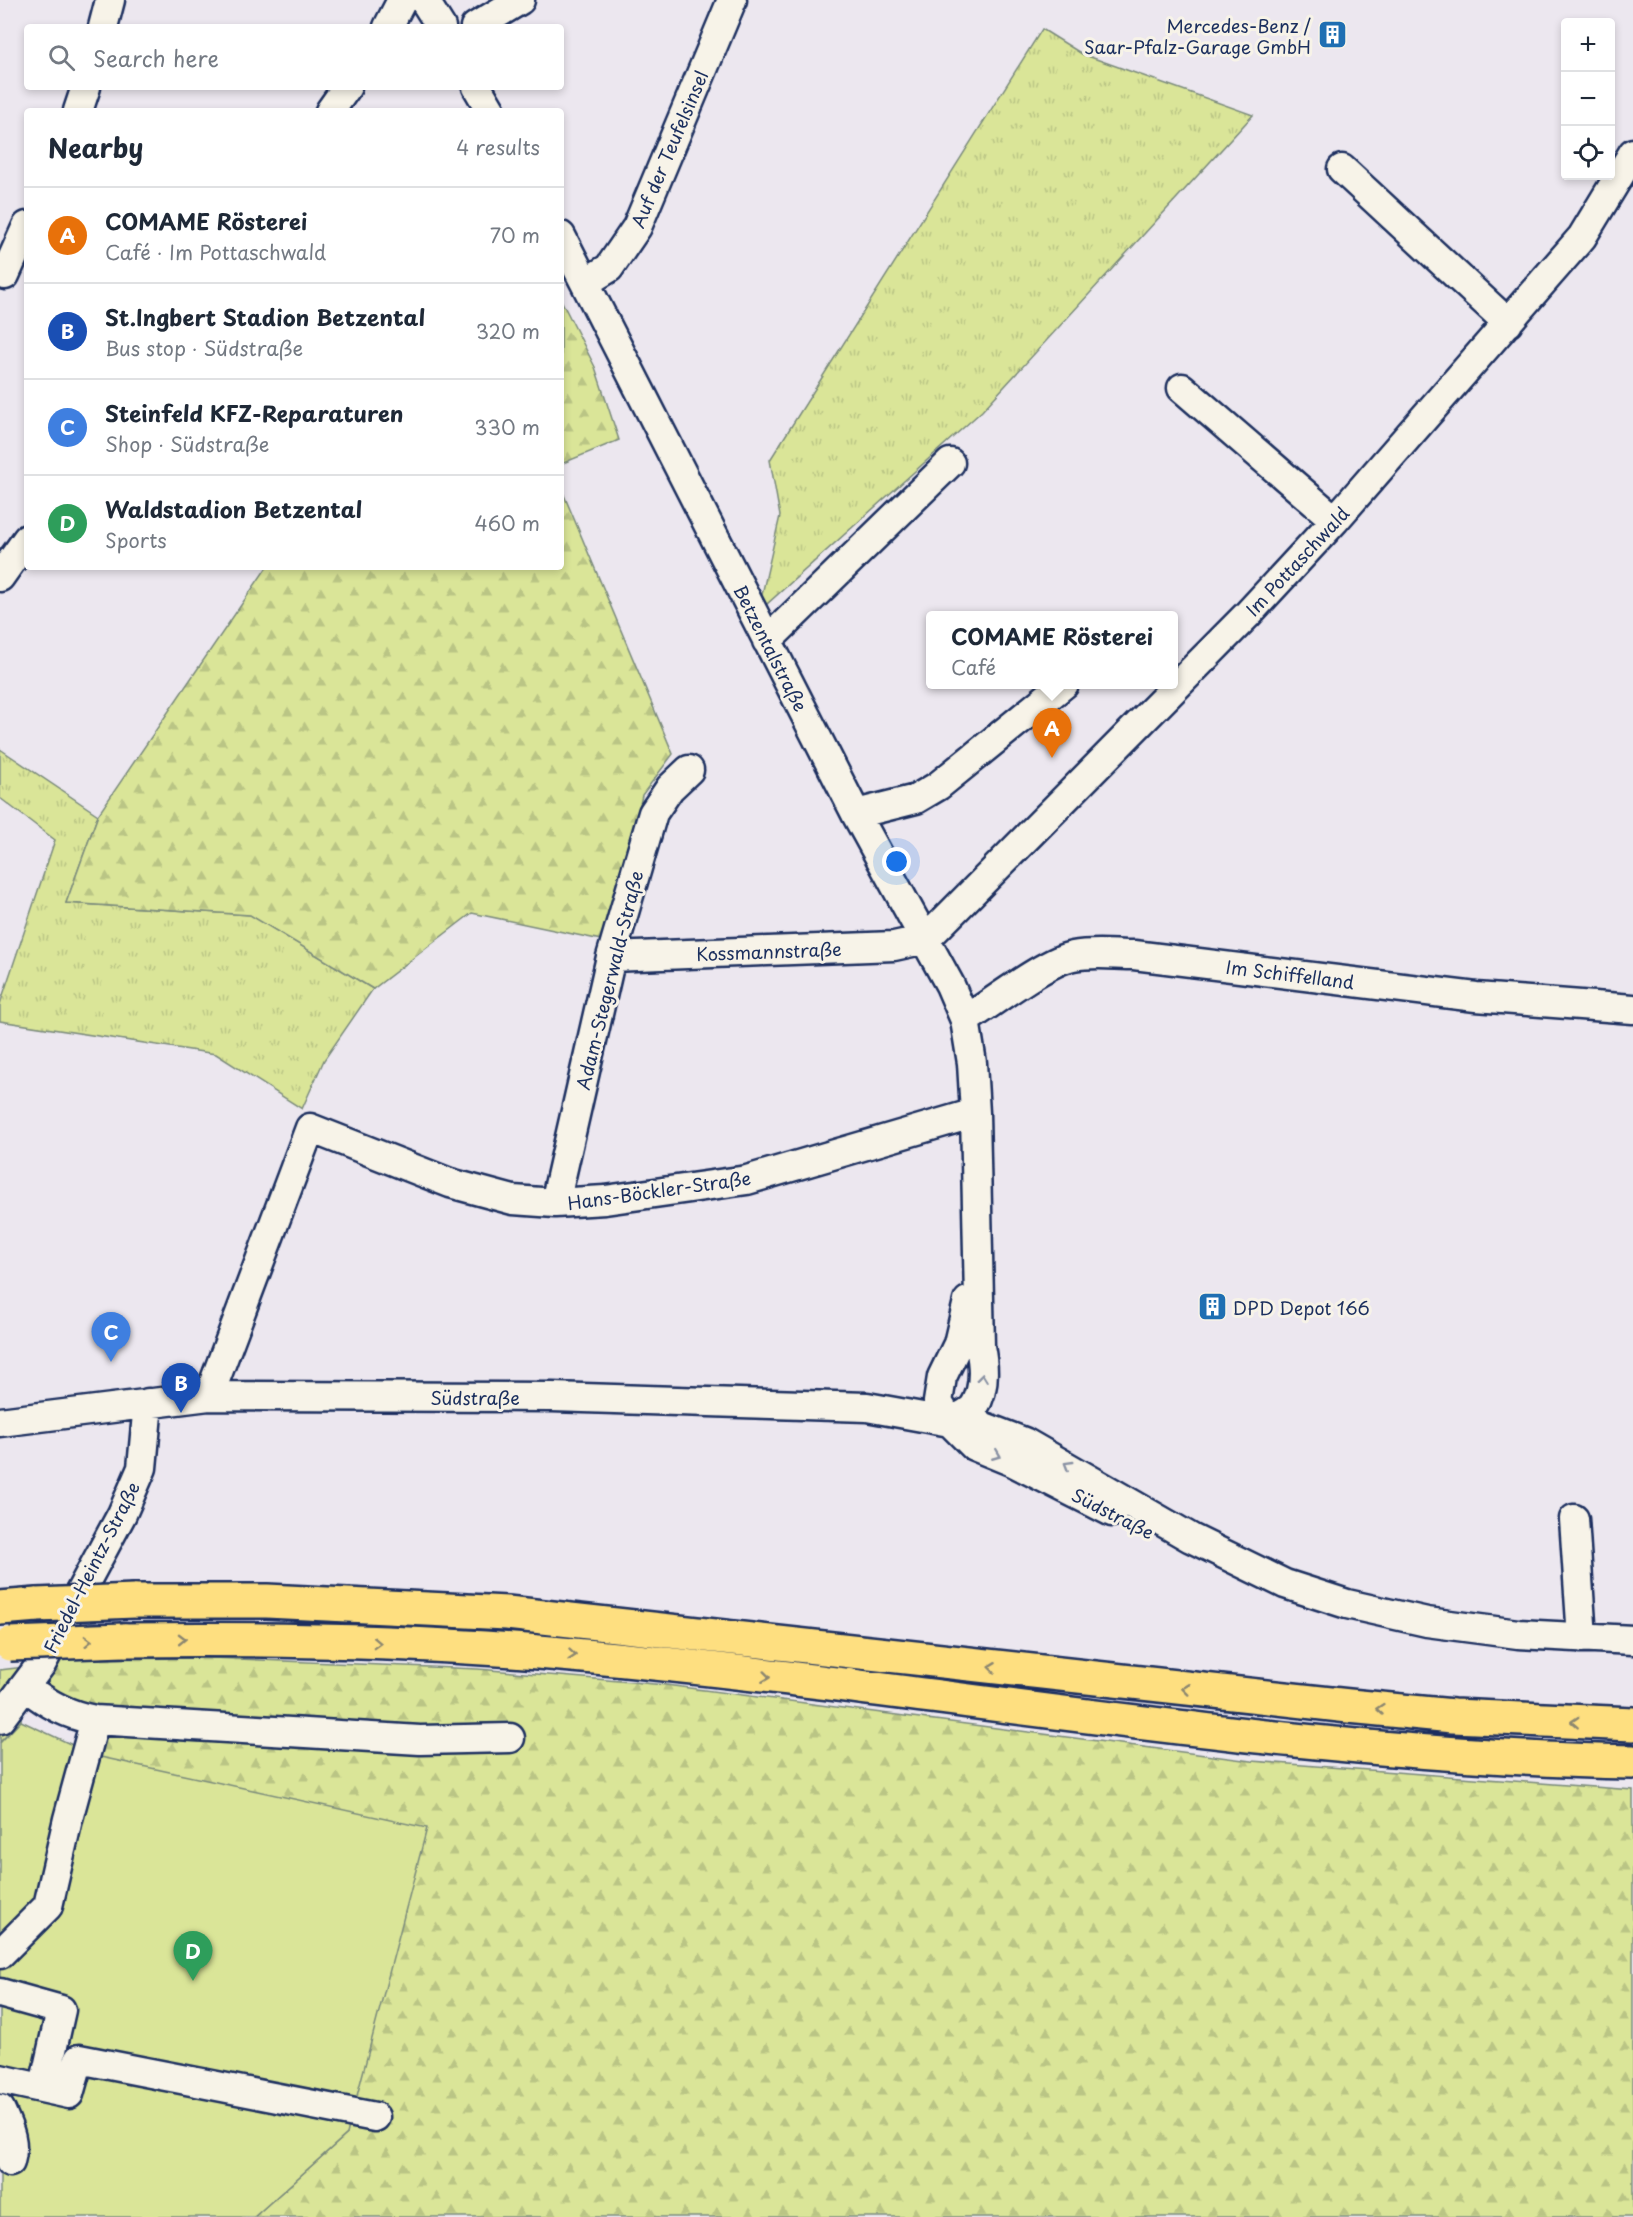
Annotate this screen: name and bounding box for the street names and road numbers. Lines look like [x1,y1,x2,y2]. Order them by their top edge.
street label: Auf der Teufelsinsel [624,66,714,232]
street label: Im Pottaschwald [1239,500,1355,622]
street label: Betzentalstraße [727,580,815,716]
street label: Adam-Stegerwald-Straße [569,868,649,1092]
street label: Kossmannstraße [696,935,842,967]
street label: Im Schiffelland [1224,953,1356,995]
street label: Hans-Böckler-Straße [566,1164,752,1216]
street label: Südstraße [430,1384,520,1411]
street label: Friedel-Heintz-Straße [36,1477,146,1657]
street label: Südstraße [1067,1481,1159,1545]

